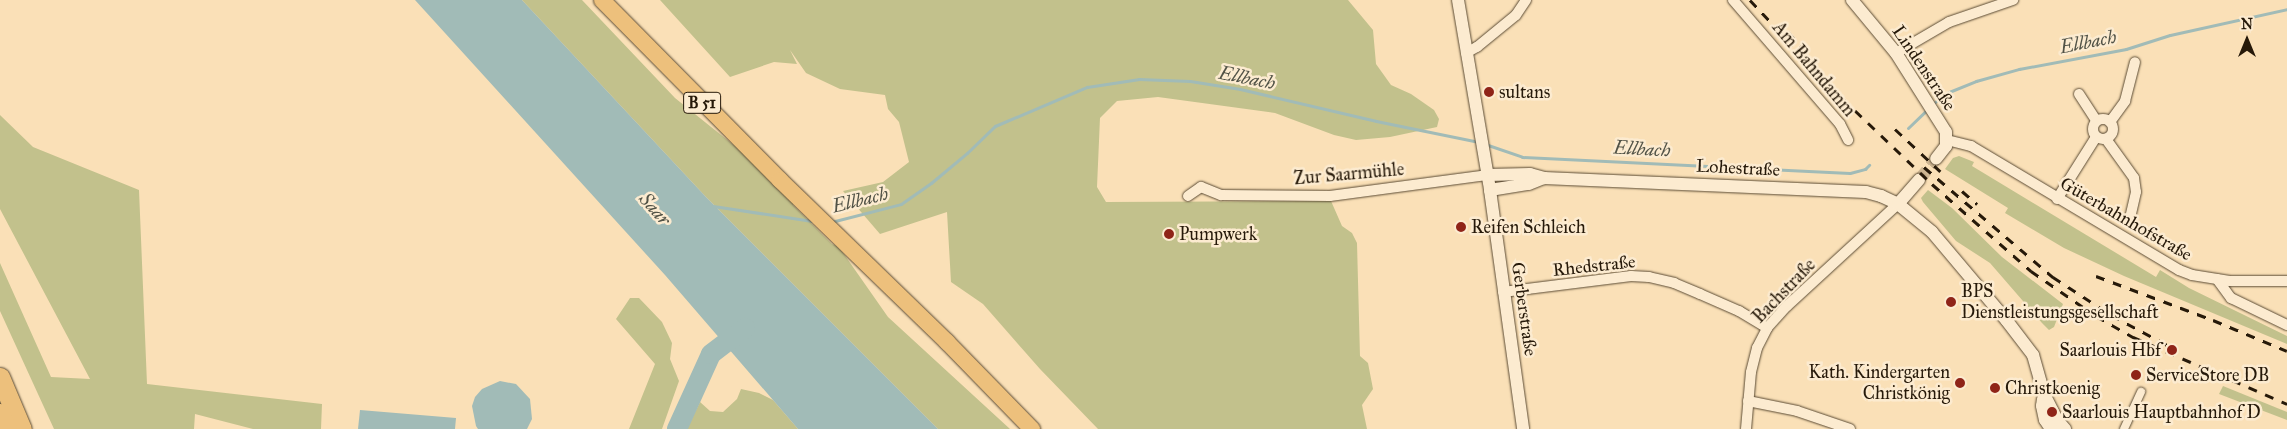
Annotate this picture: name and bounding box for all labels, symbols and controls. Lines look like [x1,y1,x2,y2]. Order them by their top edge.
north arrow [2222,15,2272,65]
text: N [2241,16,2253,33]
street label: Am Bahndamm [1768,17,1860,121]
street label: Lindenstraße [1888,21,1960,115]
water label: Ellbach [2058,25,2118,59]
water label: Ellbach [1217,61,1277,95]
place label: sultans [1499,81,1550,103]
marker: sultans [1483,86,1495,98]
road number: B 51 [682,90,722,116]
water label: Ellbach [1613,136,1671,162]
street label: Lohestraße [1696,155,1780,181]
street label: Zur Saarmühle [1293,158,1405,190]
street label: Güterbahnhofstraße [2056,172,2196,266]
water label: Ellbach [829,182,891,218]
water label: Saar [634,188,676,230]
place label: Reifen Schleich [1471,216,1586,238]
marker: Reifen Schleich [1455,221,1467,233]
place label: Pumpwerk [1179,223,1257,245]
marker: Pumpwerk [1163,228,1175,240]
street label: Rhedstraße [1551,251,1637,281]
street label: Bachstraße [1748,254,1820,328]
street label: Gerberstraße [1507,261,1541,357]
place label: BPS Dienstleistungsgesellschaft [1961,281,2159,324]
marker: BPS Dienstleistungsgesellschaft [1945,296,1957,308]
place label: Saarlouis Hbf [2059,339,2161,361]
marker: Saarlouis Hbf [2165,343,2179,357]
place label: Kath. Kindergarten Christkönig [1809,362,1950,404]
place label: ServiceStore DB [2146,364,2269,386]
marker: ServiceStore DB [2130,369,2142,381]
marker: Kath. Kindergarten Christkönig [1954,377,1966,389]
place label: Christkoenig [2005,377,2100,399]
marker: Christkoenig [1989,382,2001,394]
place label: Saarlouis Hauptbahnhof D [2062,401,2261,423]
marker: Saarlouis Hauptbahnhof D [2046,406,2058,418]

